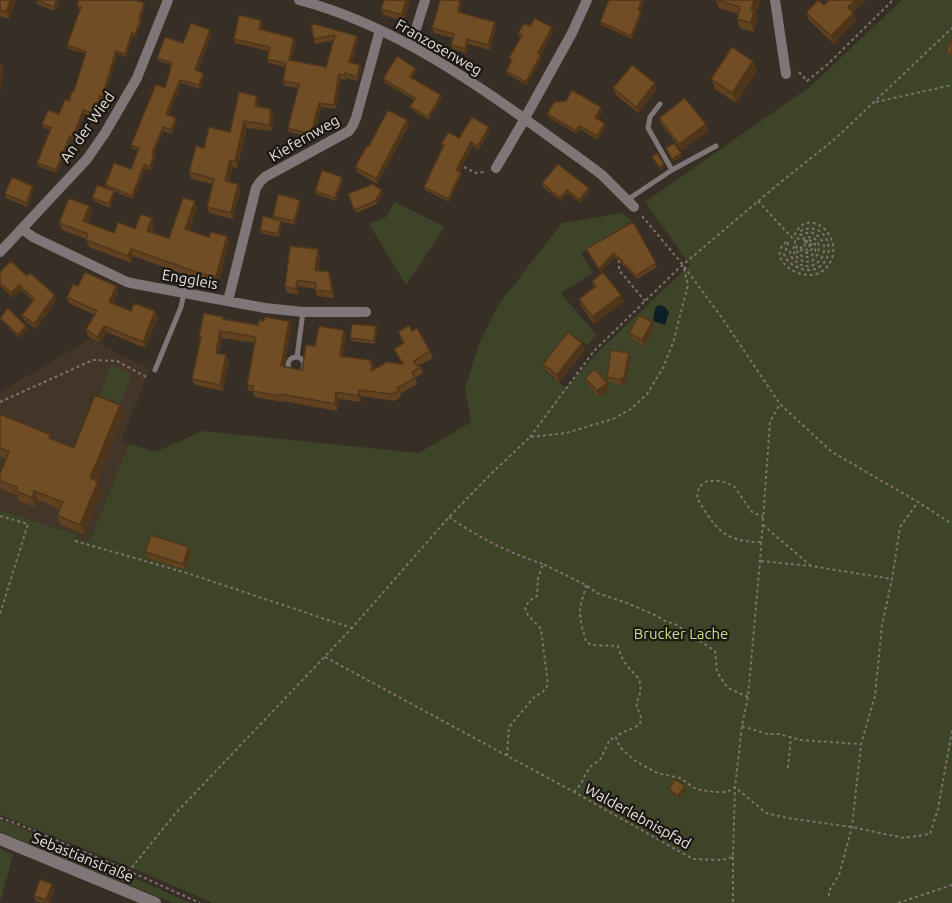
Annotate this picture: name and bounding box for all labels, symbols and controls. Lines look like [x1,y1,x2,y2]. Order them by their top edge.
street label: Franzosenweg [393,15,485,79]
street label: An der Wied [56,88,118,166]
street label: Kiefernweg [266,111,342,165]
street label: Enggleis [161,266,219,292]
park label: Brucker Lache [634,625,728,642]
street label: Walderlebnispfad [582,780,694,852]
street label: Sebastianstraße [30,829,136,885]

